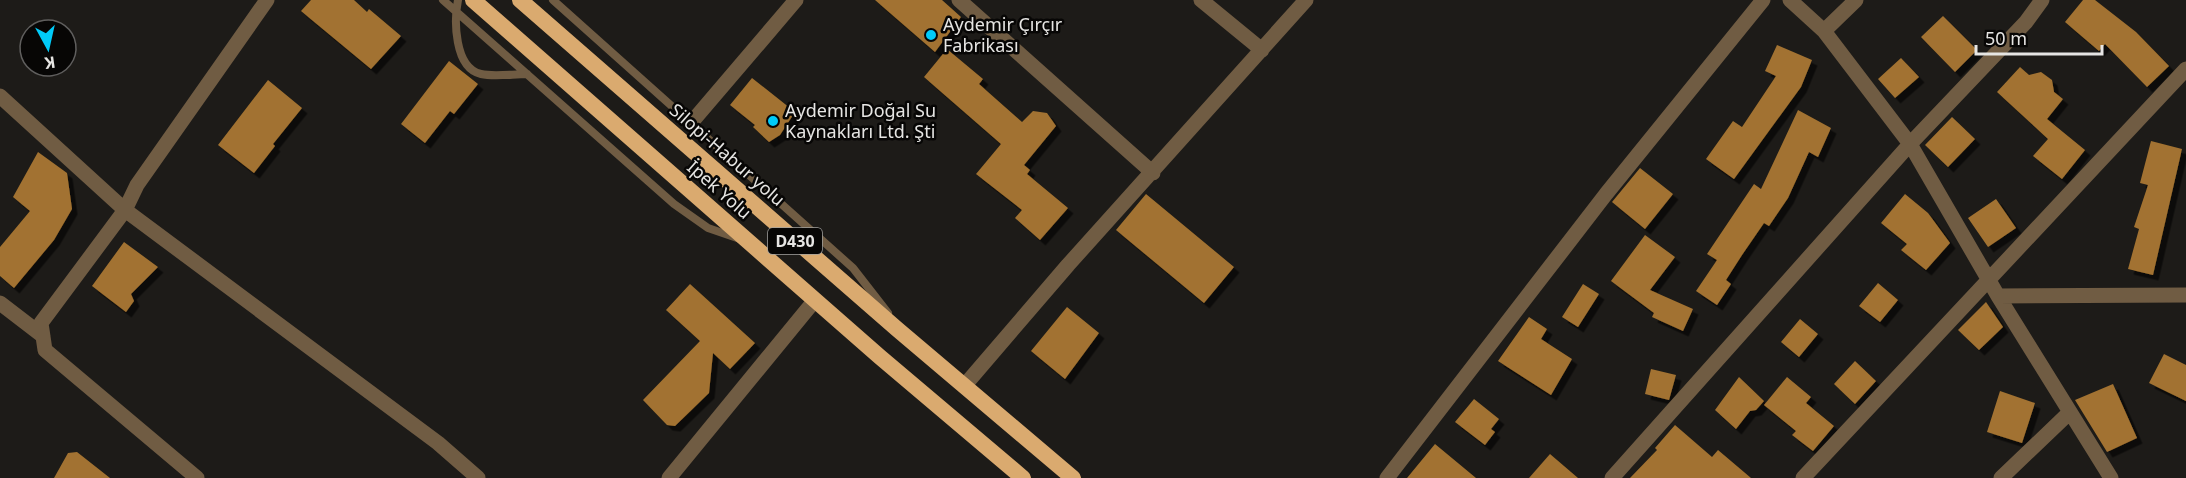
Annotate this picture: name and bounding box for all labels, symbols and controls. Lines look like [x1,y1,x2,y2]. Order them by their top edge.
place label: Aydemir Çırçır Fabrikası [943,12,1063,57]
north arrow [18,18,78,78]
scale bar [1976,18,2102,56]
text: 50 m [1985,26,2027,50]
marker: Aydemir Çırçır Fabrikası [924,28,938,42]
text: K [43,51,57,75]
street label: Silopi-Habur yolu [665,98,790,211]
place label: Aydemir Doğal Su Kaynakları Ltd. Şti [785,98,936,143]
marker: Aydemir Doğal Su Kaynakları Ltd. Şti [766,114,780,128]
street label: İpek Yolu [683,155,757,224]
road number: D430 [768,228,822,254]

